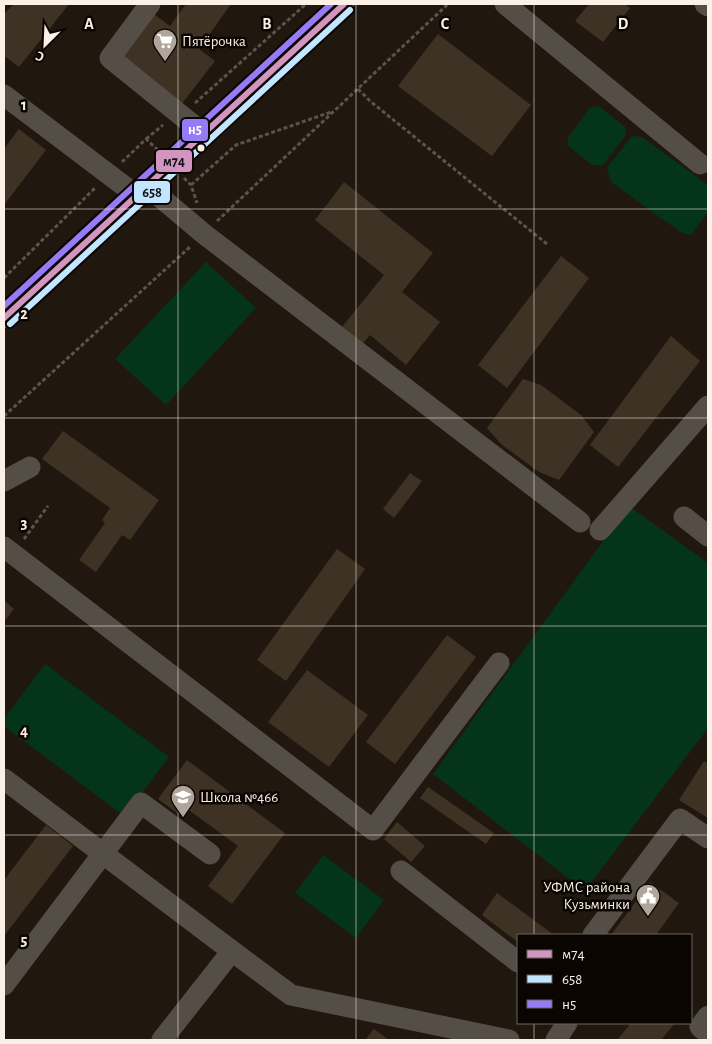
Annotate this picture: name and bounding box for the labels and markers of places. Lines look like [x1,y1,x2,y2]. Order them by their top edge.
supermarket icon: Пятёрочка [152,28,178,62]
place label: Пятёрочка [182,34,246,49]
unlabelled marker [196,143,206,153]
school or university icon: Школа №466 [170,784,196,818]
place label: Школа №466 [200,790,278,805]
place label: УФМС района Кузьминки [543,880,630,912]
public building icon: УФМС района Кузьминки [635,883,661,917]

